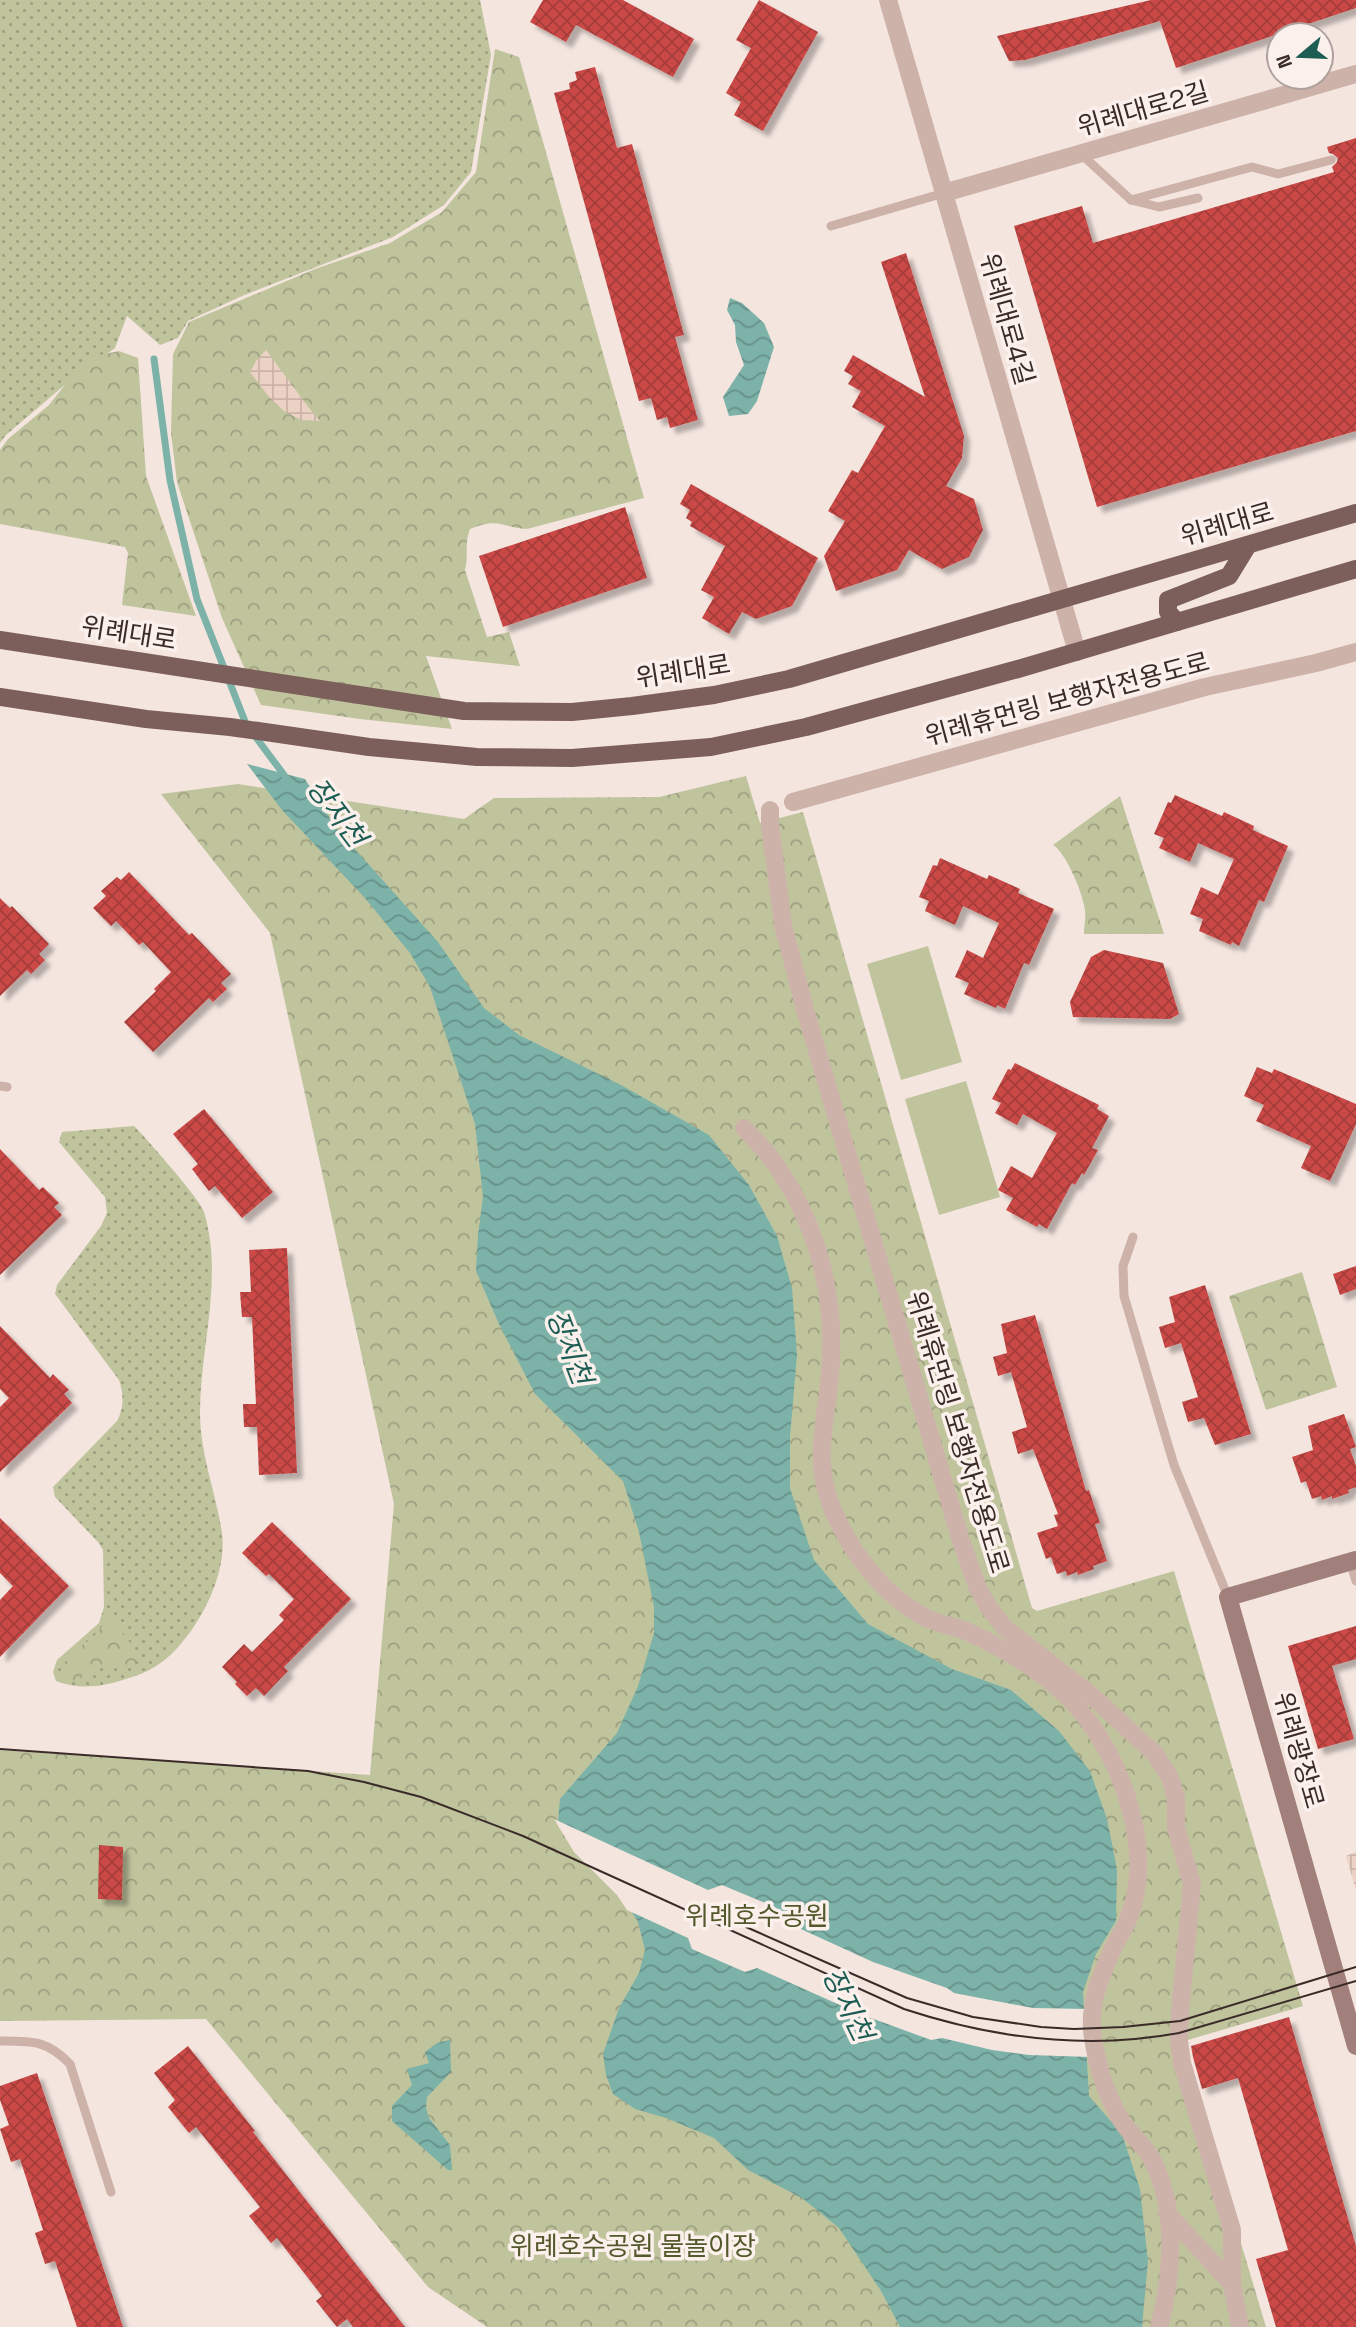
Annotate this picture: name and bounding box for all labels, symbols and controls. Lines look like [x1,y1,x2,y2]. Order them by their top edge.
north arrow [1265,21,1335,91]
text: N [1271,51,1298,71]
street label: 위례대로2길 [1073,74,1213,144]
street label: 위례대로4길 [972,249,1042,389]
street label: 위례대로 [1176,494,1278,554]
street label: 위례대로 [79,609,179,657]
street label: 위례휴먼링 보행자전용도로 [921,645,1213,753]
street label: 위례대로 [633,647,733,695]
water label: 장지천 [299,770,377,856]
street label: 위례휴먼링 보행자전용도로 [899,1287,1017,1577]
water label: 장지천 [539,1304,602,1393]
street label: 위례광장로 [1266,1688,1332,1812]
park label: 위례호수공원 [685,1899,829,1933]
water label: 장지천 [815,1961,883,2050]
park label: 위례호수공원 물놀이장 [510,2229,756,2263]

